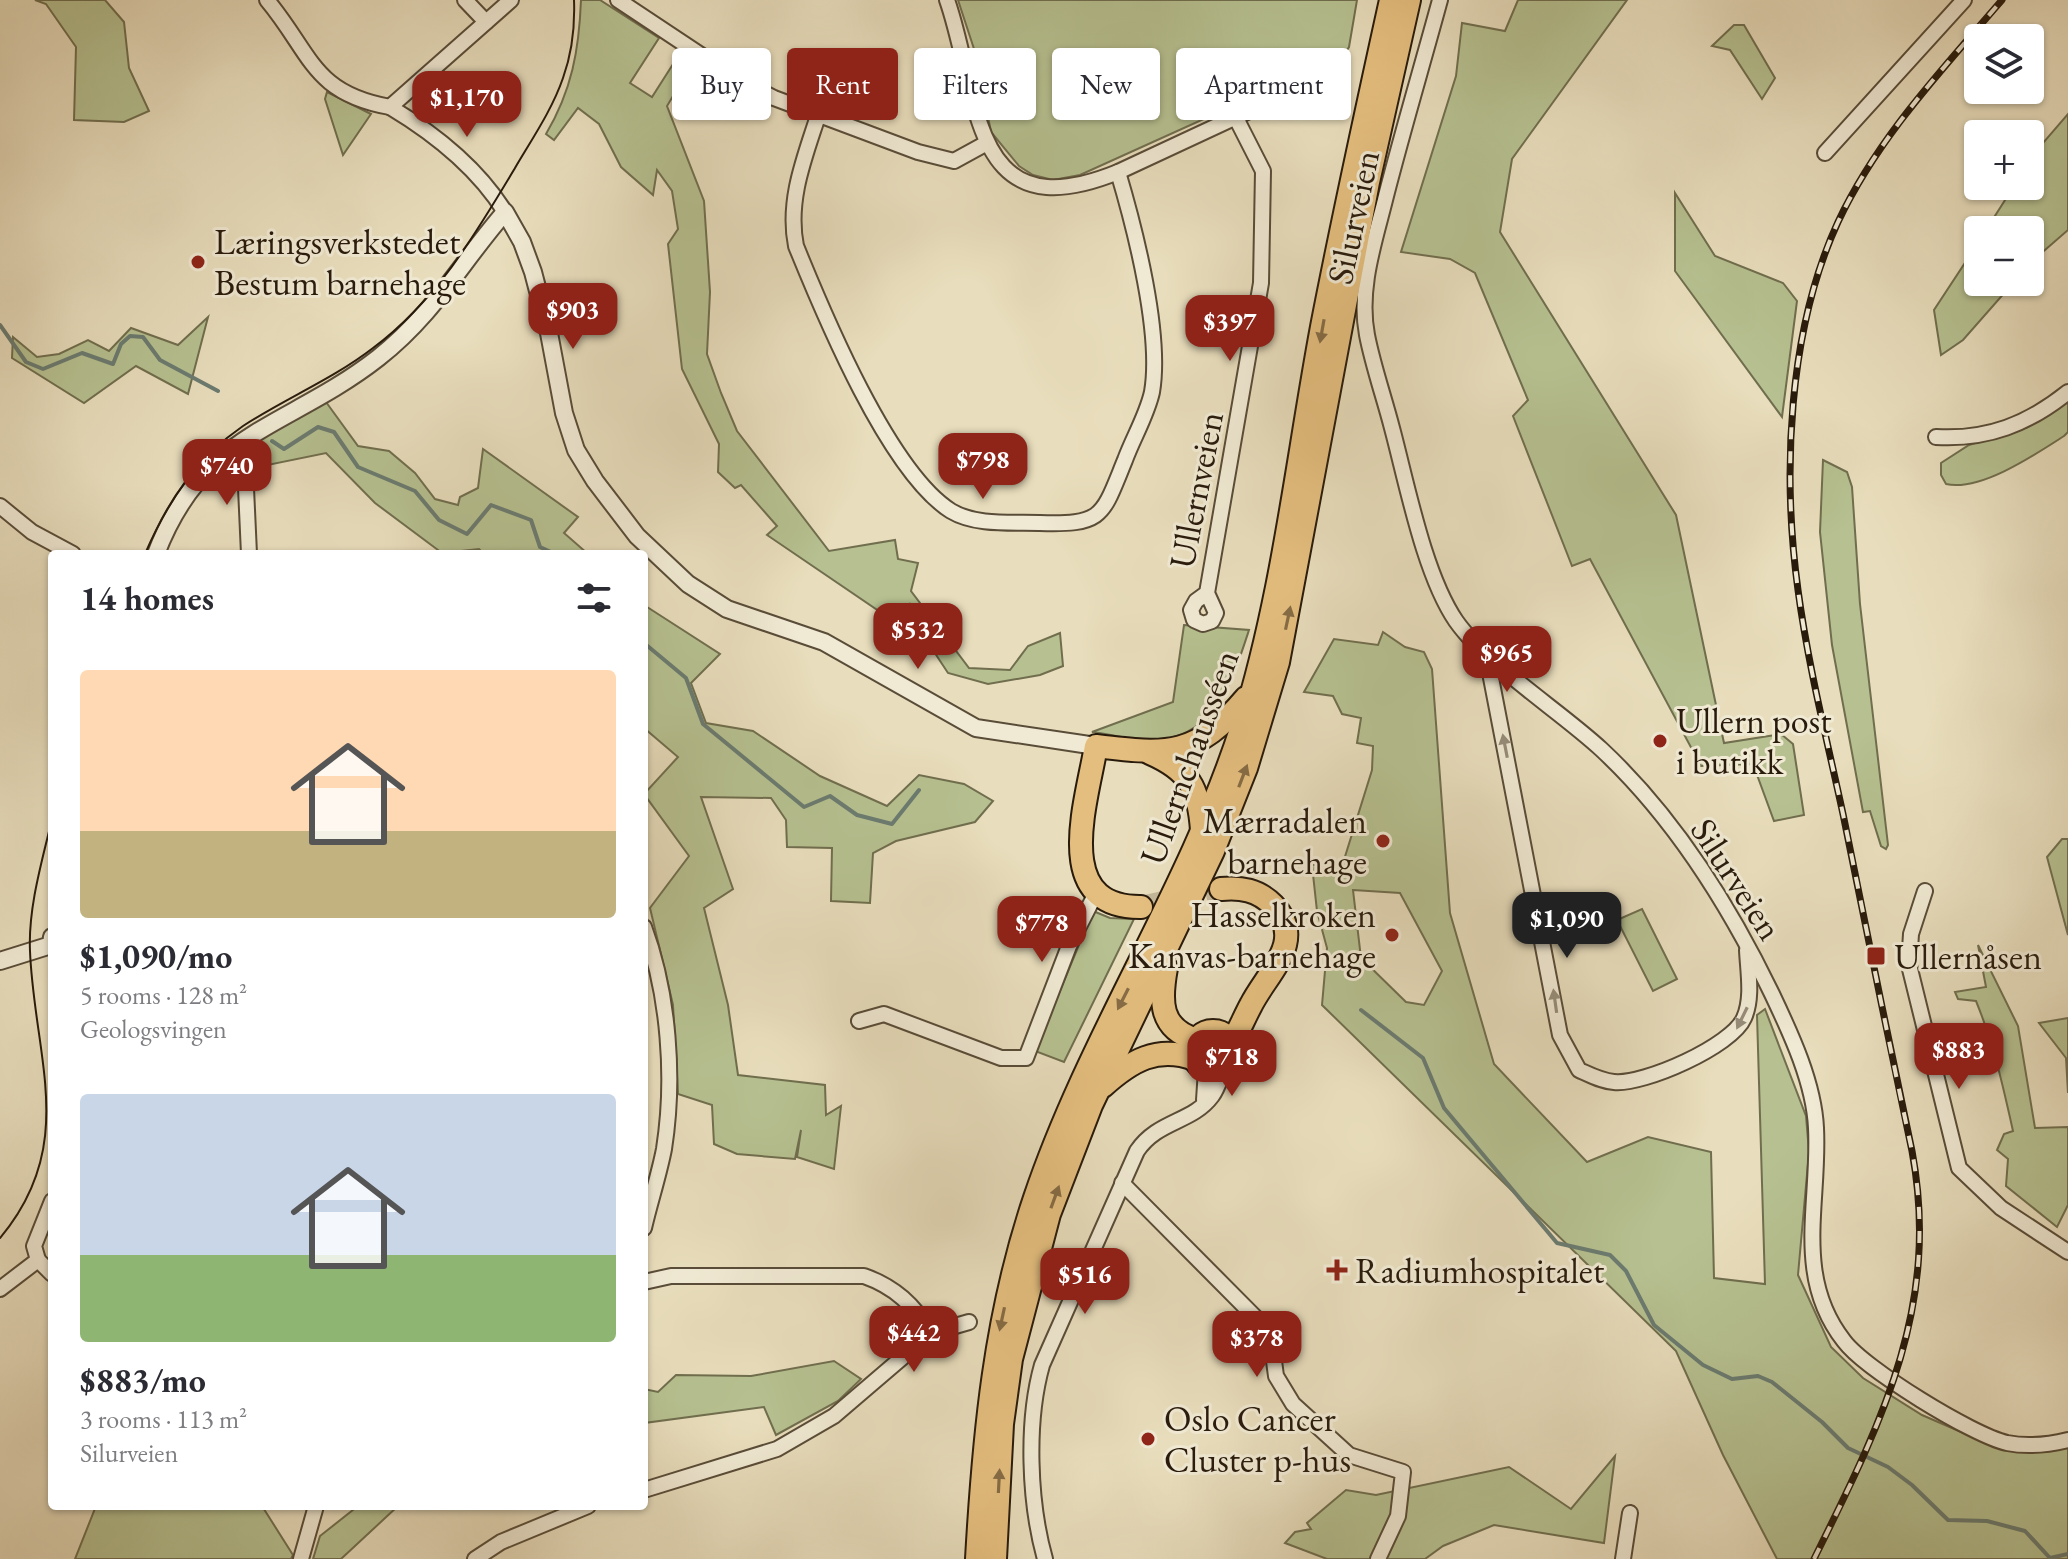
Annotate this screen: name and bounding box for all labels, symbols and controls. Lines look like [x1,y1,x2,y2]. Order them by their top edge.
map controls [1964,24,2044,296]
button: layers [1964,24,2044,104]
chip: Buy [672,48,771,120]
chip: Rent [787,48,898,120]
chip: Filters [914,48,1036,120]
chip: New [1052,48,1160,120]
chip: Apartment [1176,48,1351,120]
pin: $1,170 [402,71,532,139]
text: $1,170 [430,80,504,114]
button: + [1964,120,2044,200]
street label: Silurveien [1316,146,1390,288]
button: − [1964,216,2044,296]
place label: Læringsverkstedet Bestum barnehage [214,218,466,306]
marker: Læringsverkstedet Bestum barnehage [189,253,207,271]
pin: $903 [526,283,620,351]
text: $903 [546,292,600,326]
pin: $397 [1183,295,1277,363]
text: $397 [1203,304,1257,338]
one-way arrow [1315,319,1327,344]
street label: Ullernveien [1158,408,1234,572]
pin: $798 [936,433,1030,501]
pin: $740 [180,439,274,507]
text: $798 [956,442,1010,476]
text: $740 [200,448,254,482]
text: 14 homes [80,576,214,620]
icon: filters [572,576,616,620]
pin: $532 [871,603,965,671]
one-way arrow [1283,605,1295,630]
text: $532 [891,612,945,646]
pin: $965 [1460,626,1554,694]
text: $965 [1480,635,1534,669]
street label: Ullernchausséen [1128,643,1250,871]
place label: Ullern post i butikk [1676,697,1832,785]
icon: home [276,722,420,866]
marker: Ullern post i butikk [1651,732,1669,750]
one-way arrow [1498,733,1510,758]
one-way arrow [1237,764,1250,788]
place label: Mærradalen barnehage [1203,797,1367,885]
street label: Silurveien [1680,809,1794,949]
marker: Mærradalen barnehage [1374,832,1392,850]
place label: Hasselkroken Kanvas-barnehage [1128,891,1376,979]
pin: $1,090 [1502,892,1632,960]
pin: $778 [995,896,1089,964]
text: $1,090 [1530,901,1604,935]
text: $778 [1015,905,1069,939]
marker: Hasselkroken Kanvas-barnehage [1383,926,1401,944]
place label: Ullernåsen [1894,933,2042,980]
text: $1,090/mo [80,934,232,978]
marker: Ullernåsen [1865,945,1887,967]
text: 5 rooms · 128 m² [80,978,247,1012]
one-way arrow [1117,987,1130,1010]
one-way arrow [1548,988,1561,1013]
one-way arrow [1735,1007,1749,1030]
text: Geologsvingen [80,1012,227,1046]
pin: $883 [1912,1023,2006,1091]
pin: $718 [1185,1030,1279,1098]
text: $883 [1932,1032,1986,1066]
text: $718 [1205,1039,1259,1073]
icon: home [276,1146,420,1290]
one-way arrow [1049,1185,1062,1209]
place label: Radiumhospitalet [1355,1247,1605,1294]
pin: $516 [1038,1248,1132,1316]
text: $516 [1058,1257,1112,1291]
marker: Radiumhospitalet [1326,1259,1348,1281]
pin: $442 [867,1306,961,1374]
one-way arrow [995,1307,1008,1332]
pin: $378 [1210,1311,1304,1379]
text: $442 [887,1315,941,1349]
text: $378 [1230,1320,1284,1354]
text: $883/mo [80,1358,206,1402]
place label: Oslo Cancer Cluster p-hus [1164,1395,1351,1483]
text: 3 rooms · 113 m² [80,1402,247,1436]
marker: Oslo Cancer Cluster p-hus [1139,1430,1157,1448]
text: Silurveien [80,1436,178,1470]
one-way arrow [993,1468,1006,1493]

